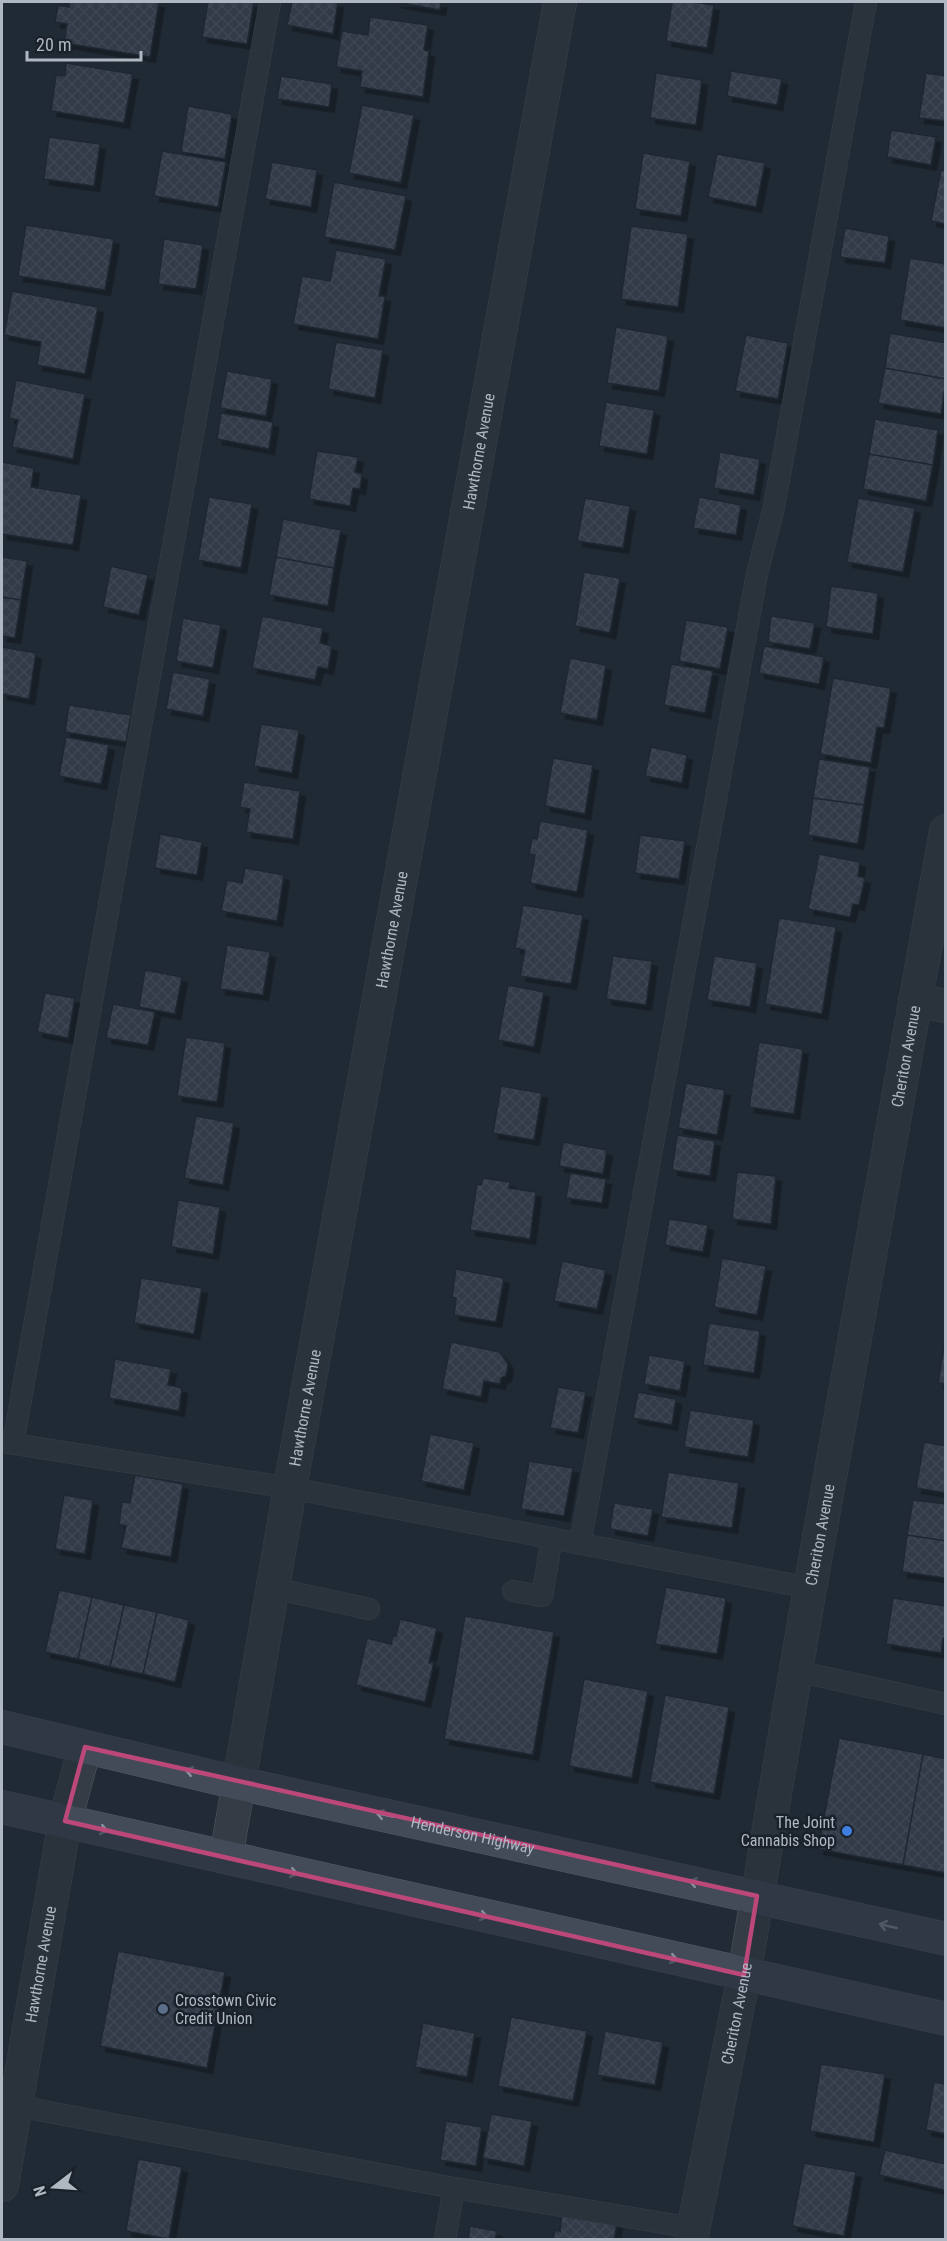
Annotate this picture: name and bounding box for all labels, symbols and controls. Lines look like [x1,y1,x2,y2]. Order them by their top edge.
scale bar [27,24,141,62]
text: 20 m [36,34,71,55]
street label: Hawthorne Avenue [458,392,498,511]
street label: Hawthorne Avenue [372,870,411,990]
street label: Cheriton Avenue [887,1004,924,1109]
street label: Hawthorne Avenue [285,1348,324,1468]
street label: Cheriton Avenue [801,1482,838,1587]
one-way arrow [185,1766,204,1778]
one-way arrow [375,1808,394,1820]
street label: Henderson Highway [409,1812,537,1858]
place label: The Joint Cannabis Shop [741,1813,835,1850]
one-way arrow [89,1823,108,1835]
marker: The Joint Cannabis Shop [840,1824,854,1838]
one-way arrow [279,1866,298,1878]
one-way arrow [689,1877,708,1889]
street label: Hawthorne Avenue [21,1904,60,2024]
one-way arrow [469,1909,488,1921]
one-way arrow [879,1920,898,1932]
one-way arrow [659,1952,678,1964]
street label: Cheriton Avenue [717,1961,755,2066]
place label: Crosstown Civic Credit Union [175,1991,277,2028]
marker: Crosstown Civic Credit Union [156,2002,170,2016]
north arrow [24,2157,84,2217]
text: N [30,2184,51,2199]

